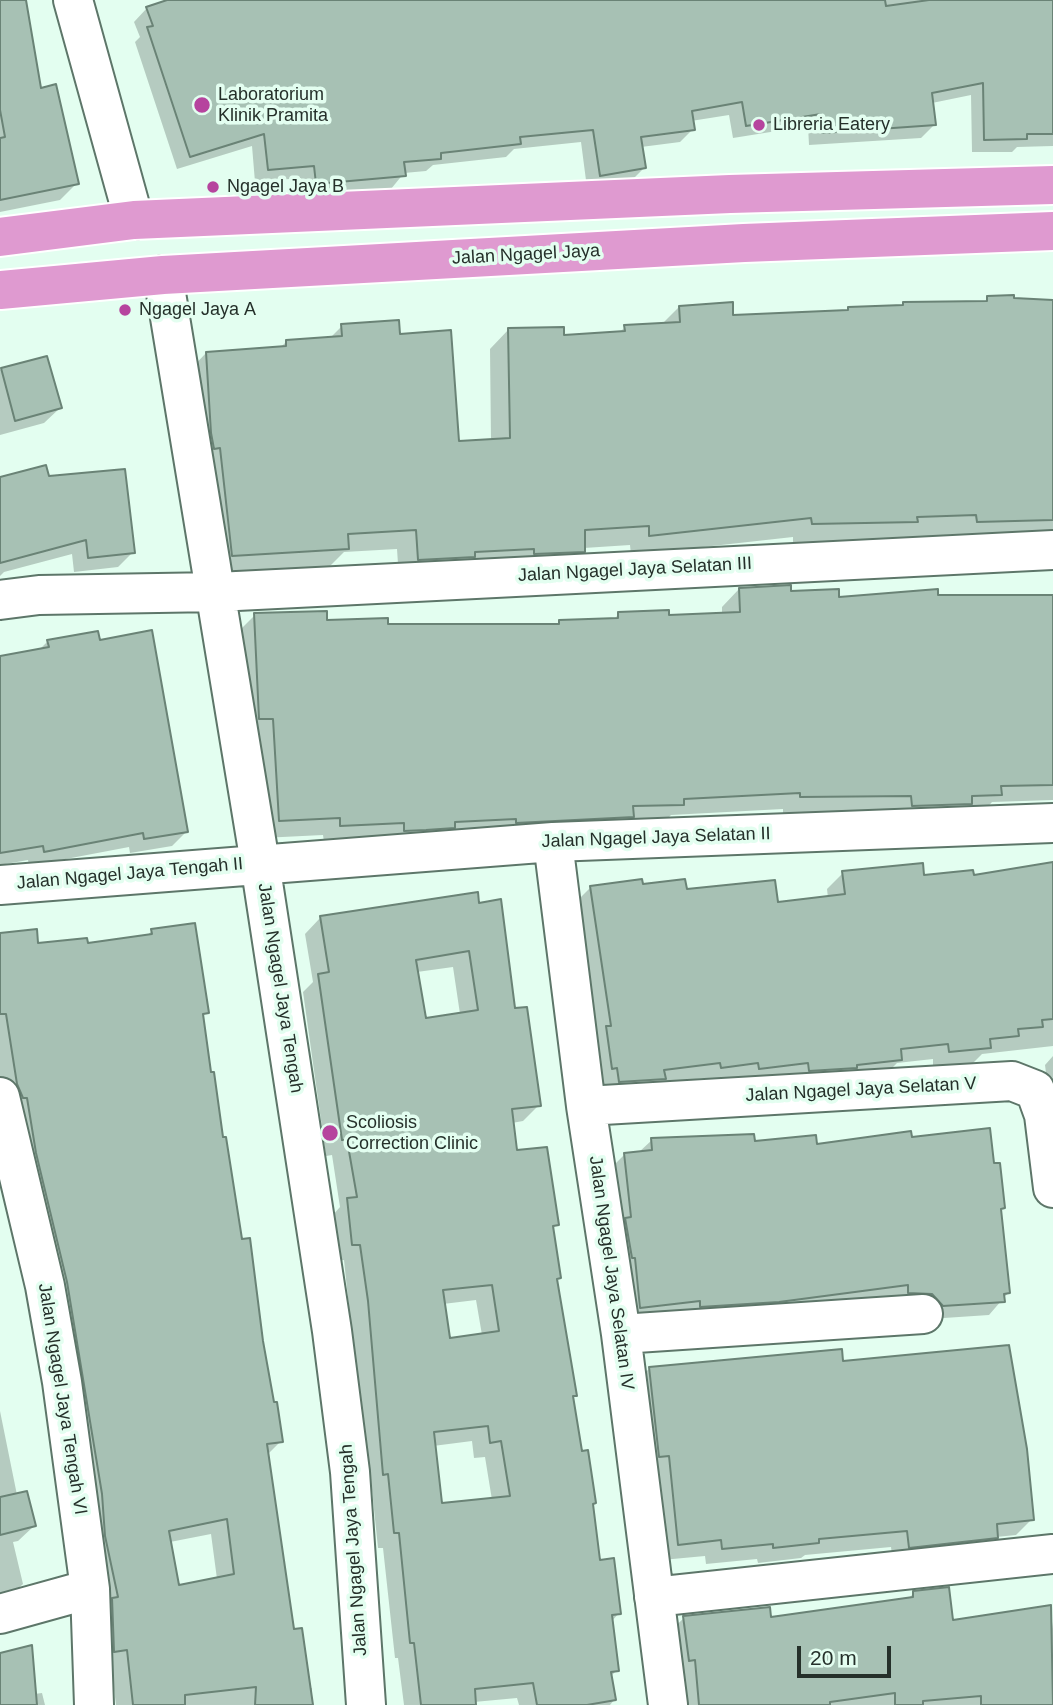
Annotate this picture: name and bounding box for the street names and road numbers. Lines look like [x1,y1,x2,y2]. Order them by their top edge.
street label: Jalan Ngagel Jaya [451,240,601,270]
street label: Jalan Ngagel Jaya Selatan III [518,553,752,587]
street label: Jalan Ngagel Jaya Selatan II [541,823,771,853]
street label: Jalan Ngagel Jaya Tengah II [16,853,244,895]
street label: Jalan Ngagel Jaya Tengah [253,882,307,1094]
street label: Jalan Ngagel Jaya Selatan V [745,1073,977,1107]
street label: Jalan Ngagel Jaya Selatan IV [584,1155,638,1391]
street label: Jalan Ngagel Jaya Tengah VI [33,1282,91,1516]
street label: Jalan Ngagel Jaya Tengah [336,1443,372,1657]

